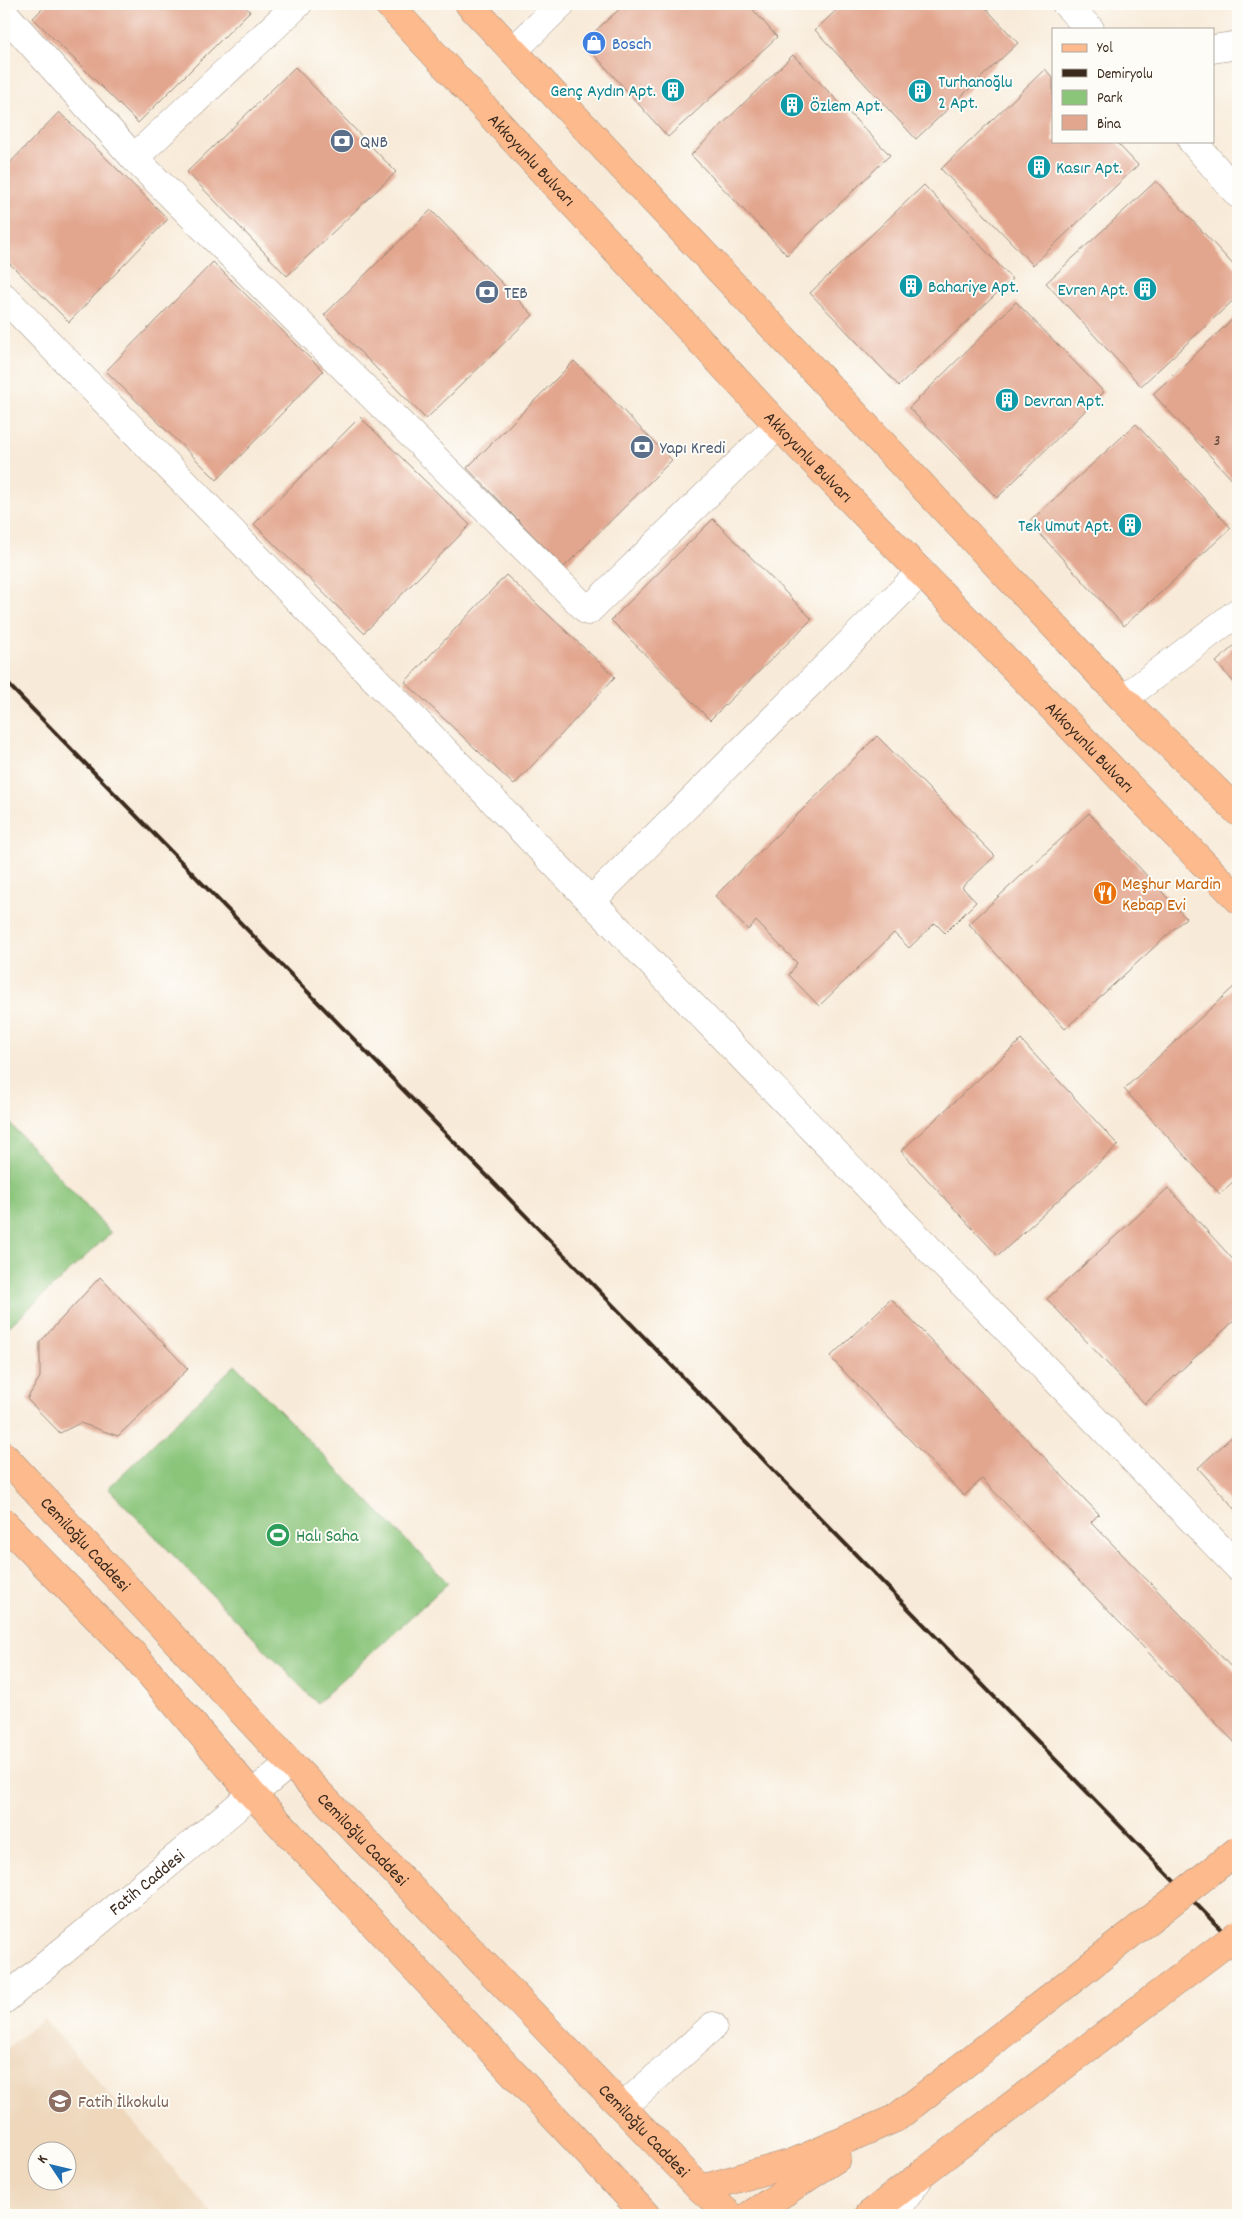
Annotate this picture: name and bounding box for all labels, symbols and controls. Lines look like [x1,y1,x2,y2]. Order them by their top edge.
legend [1052,28,1214,142]
shop icon: Bosch [581,30,607,56]
place label: Bosch [612,33,652,58]
text: Yol [1097,38,1113,60]
text: Demiryolu [1097,64,1153,86]
place label: Turhanoğlu 2 Apt. [938,71,1013,117]
building icon: Genç Aydın Apt. [660,77,686,103]
building icon: Turhanoğlu 2 Apt. [907,78,933,104]
place label: Genç Aydın Apt. [550,80,656,105]
text: Park [1097,88,1123,110]
building icon: Özlem Apt. [779,92,805,118]
place label: Özlem Apt. [810,95,883,120]
street label: Akkoyunlu Bulvarı [481,109,580,213]
text: Bina [1097,114,1122,136]
bank icon: QNB [329,128,355,154]
place label: QNB [360,131,388,156]
building icon: Kasır Apt. [1026,154,1052,180]
place label: Kasır Apt. [1056,157,1122,182]
building icon: Bahariye Apt. [898,273,924,299]
place label: Bahariye Apt. [928,276,1019,301]
building icon: Evren Apt. [1132,276,1158,302]
bank icon: TEB [474,279,500,305]
place label: Evren Apt. [1058,279,1128,304]
place label: TEB [504,282,528,307]
building icon: Devran Apt. [994,387,1020,413]
place label: Devran Apt. [1024,390,1104,415]
street label: Akkoyunlu Bulvarı [757,407,857,510]
house number: 3 [1214,431,1220,453]
bank icon: Yapı Kredi [629,434,655,460]
place label: Yapı Kredi [660,437,725,462]
building icon: Tek Umut Apt. [1117,512,1143,538]
place label: Tek Umut Apt. [1018,515,1112,540]
street label: Akkoyunlu Bulvarı [1038,697,1139,800]
place label: Meşhur Mardin Kebap Evi [1122,873,1221,919]
restaurant icon: Meşhur Mardin Kebap Evi [1092,880,1118,906]
street label: Cemiloğlu Caddesi [33,1492,135,1599]
sports icon: Halı Saha [265,1522,291,1548]
place label: Halı Saha [296,1525,359,1550]
street label: Cemiloğlu Caddesi [310,1788,413,1893]
street label: Fatih Caddesi [105,1845,191,1923]
street label: Cemiloğlu Caddesi [591,2080,694,2185]
school or university icon: Fatih İlkokulu [47,2088,73,2114]
place label: Fatih İlkokulu [78,2091,169,2116]
north arrow [28,2142,78,2192]
text: K [33,2151,53,2168]

